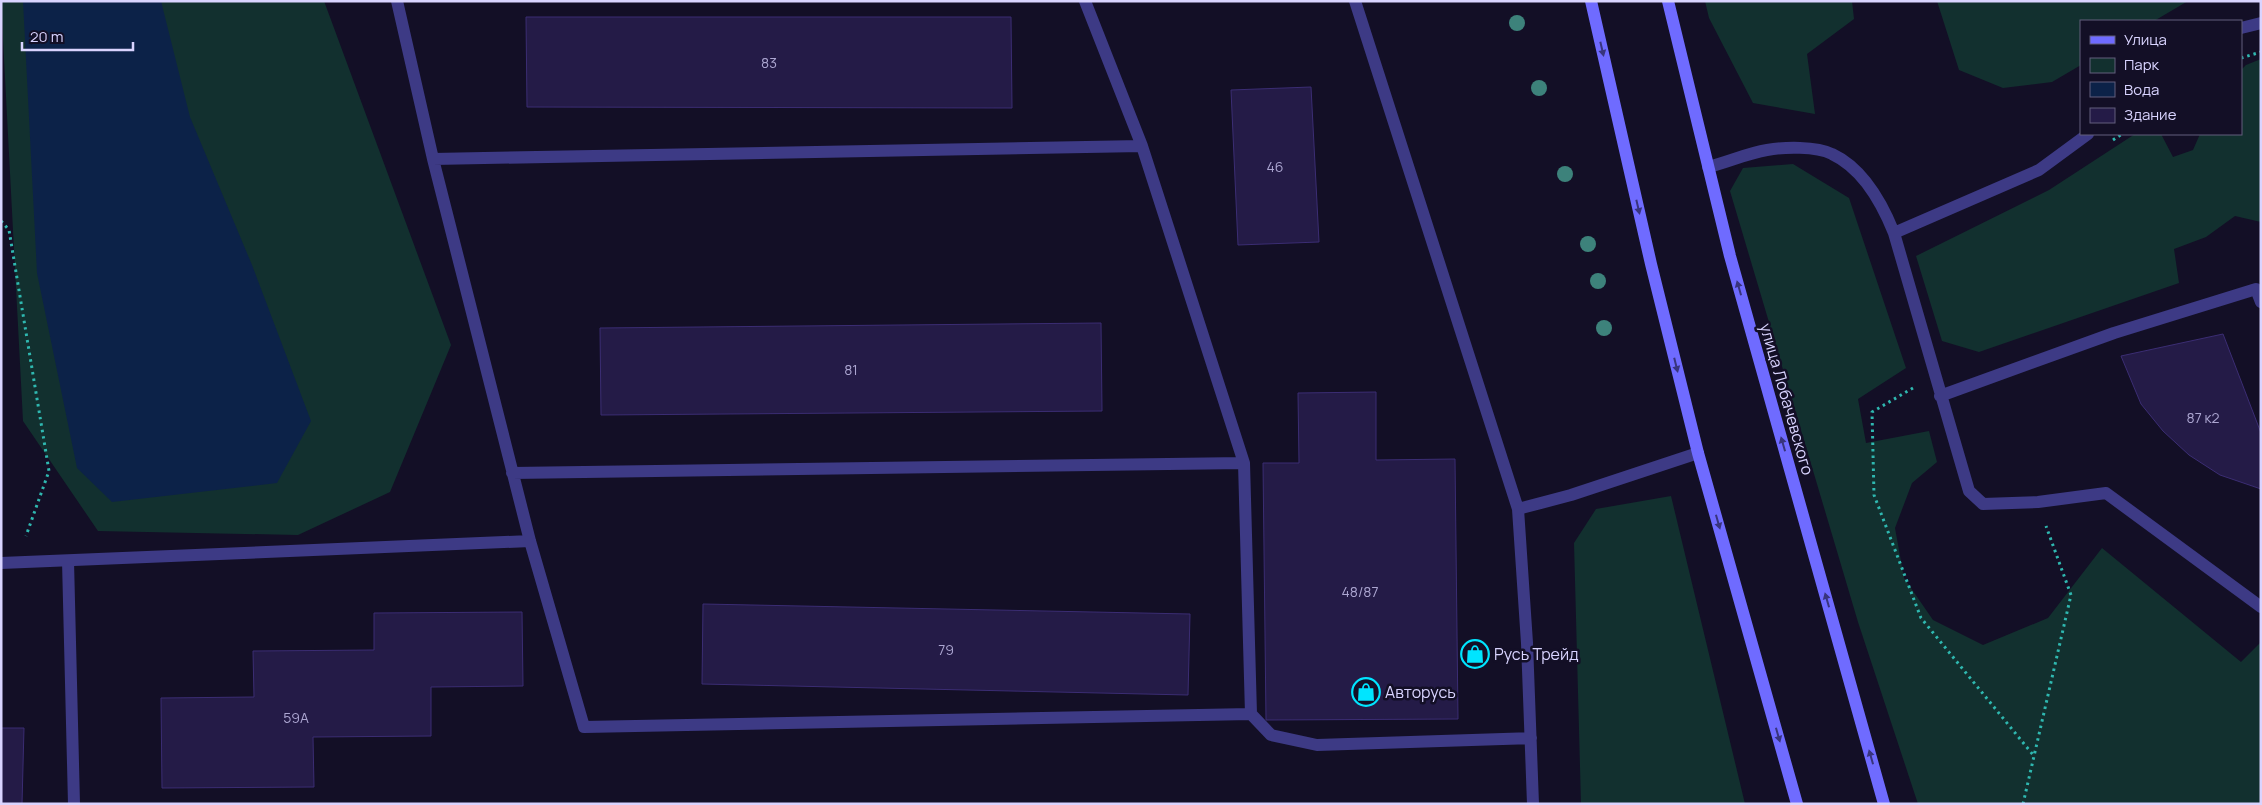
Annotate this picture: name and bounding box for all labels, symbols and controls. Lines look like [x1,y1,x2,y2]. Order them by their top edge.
scale bar [22,20,134,52]
legend [2080,20,2242,135]
text: 20 m [30,26,63,47]
text: Улица [2124,29,2167,50]
one-way arrow [1598,41,1606,56]
house number: 83 [761,53,777,72]
text: Парк [2124,54,2160,75]
text: Вода [2124,79,2159,100]
text: Здание [2124,104,2177,125]
house number: 46 [1267,157,1283,176]
one-way arrow [1634,200,1642,215]
one-way arrow [1734,280,1742,295]
street label: улица Лобачевского [1755,321,1819,477]
one-way arrow [1673,358,1681,373]
house number: 81 [844,360,858,379]
house number: 87 к2 [2187,408,2219,427]
one-way arrow [1778,436,1786,451]
one-way arrow [1714,515,1722,530]
house number: 48/87 [1342,582,1378,601]
one-way arrow [1822,593,1830,608]
shop icon: Русь Трейд [1460,639,1490,669]
house number: 79 [938,640,954,659]
place label: Русь Трейд [1494,643,1579,665]
shop icon: Авторусь [1351,677,1381,707]
place label: Авторусь [1385,681,1456,703]
house number: 59А [283,708,309,727]
one-way arrow [1774,728,1782,743]
one-way arrow [1866,749,1874,764]

